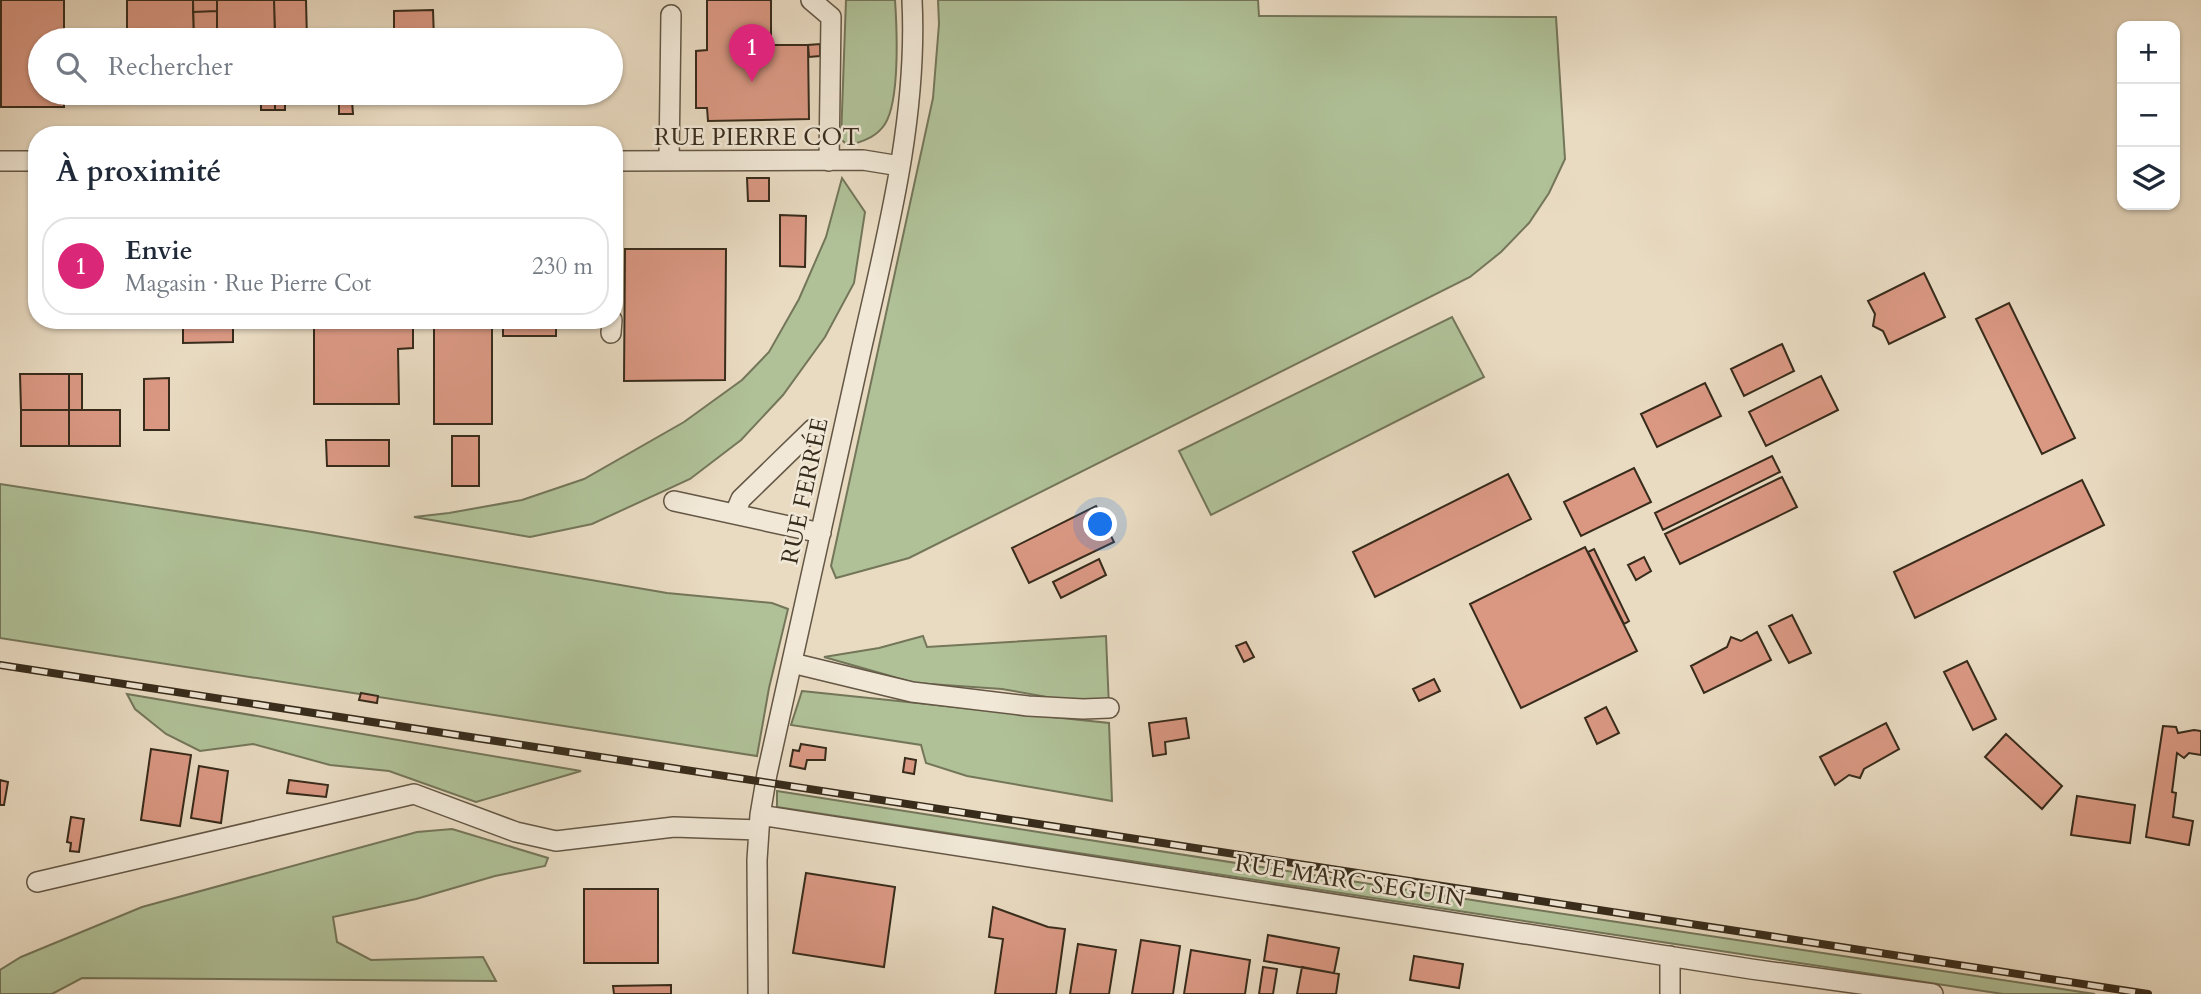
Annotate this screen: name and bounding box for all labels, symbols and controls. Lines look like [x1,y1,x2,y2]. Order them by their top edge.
map controls [2117,21,2180,210]
button: + [2117,21,2180,84]
pin: 1 [729,24,775,82]
search box [28,28,623,105]
icon: search [52,48,90,86]
text: Rechercher [108,49,233,84]
button: − [2117,84,2180,147]
street label: RUE PIERRE COT [654,121,860,154]
button: layers [2117,147,2180,210]
text: À proximité [56,151,221,192]
text: Envie [125,233,193,268]
text: 1 [75,251,87,282]
text: 230 m [532,251,593,282]
text: Magasin · Rue Pierre Cot [125,268,371,299]
street label: RUE FERRÉE [773,415,837,567]
your location [1083,507,1117,541]
street label: RUE MARC SEGUIN [1233,847,1468,916]

